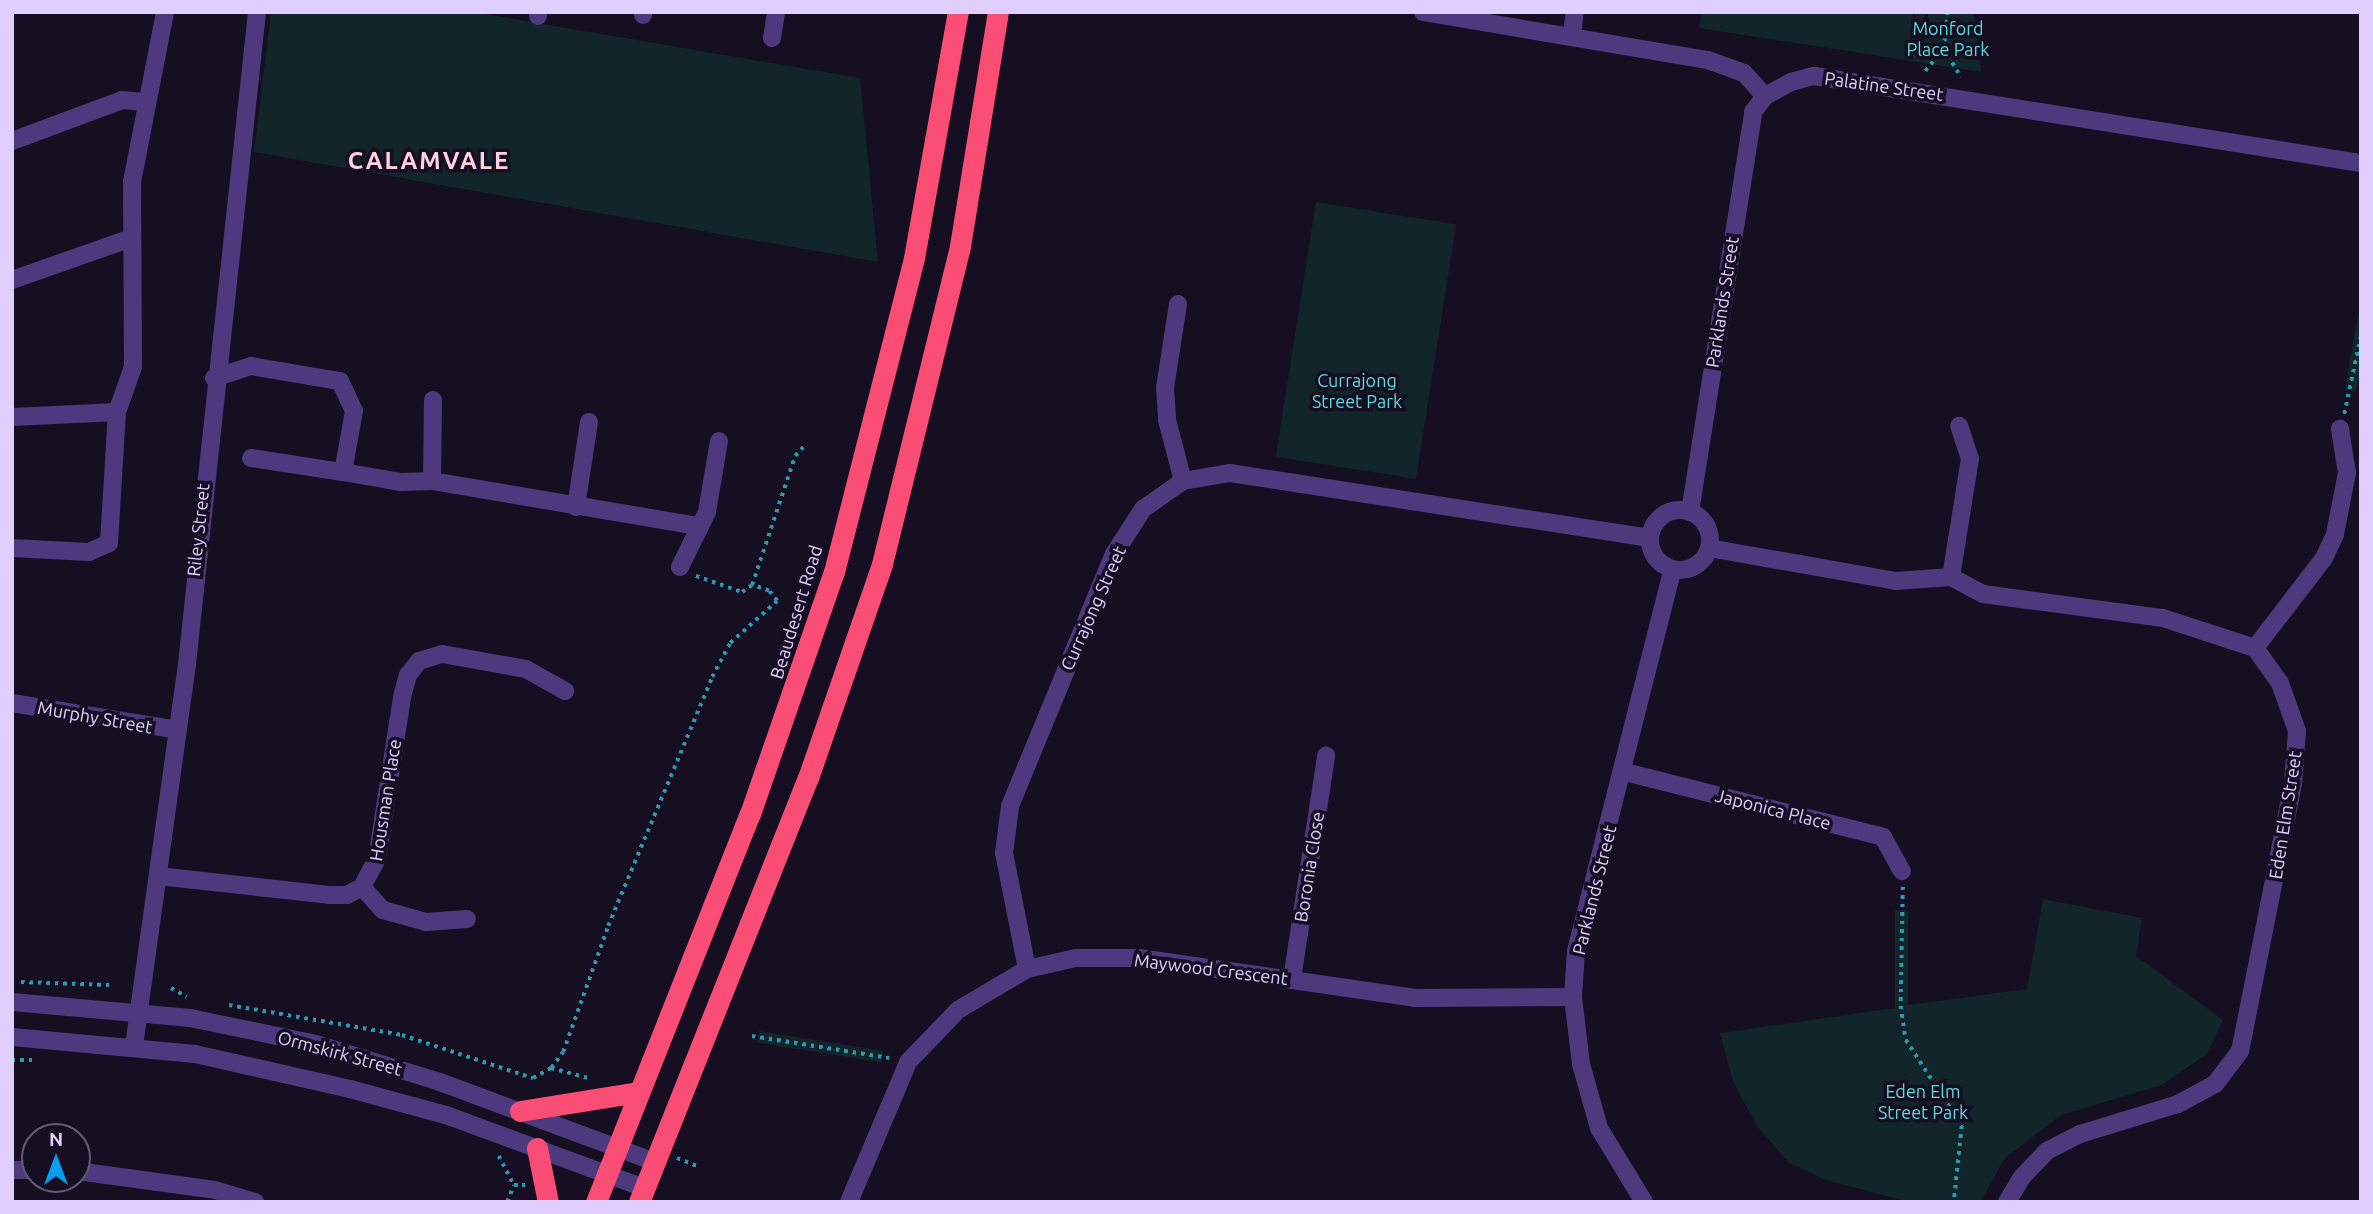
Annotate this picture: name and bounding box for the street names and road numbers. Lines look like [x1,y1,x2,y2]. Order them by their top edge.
street label: Palatine Street [1823,67,1945,105]
street label: Parklands Street [1701,235,1743,369]
street label: Riley Street [182,482,214,578]
street label: Currajong Street [1056,542,1130,674]
street label: Beaudesert Road [765,543,827,681]
street label: Murphy Street [36,696,154,738]
street label: Housman Place [365,737,405,863]
street label: Eden Elm Street [2264,749,2306,881]
street label: Japonica Place [1713,784,1833,834]
street label: Boronia Close [1290,810,1328,924]
street label: Parklands Street [1567,823,1621,957]
street label: Maywood Crescent [1133,949,1289,989]
street label: Ormskirk Street [275,1026,405,1080]

